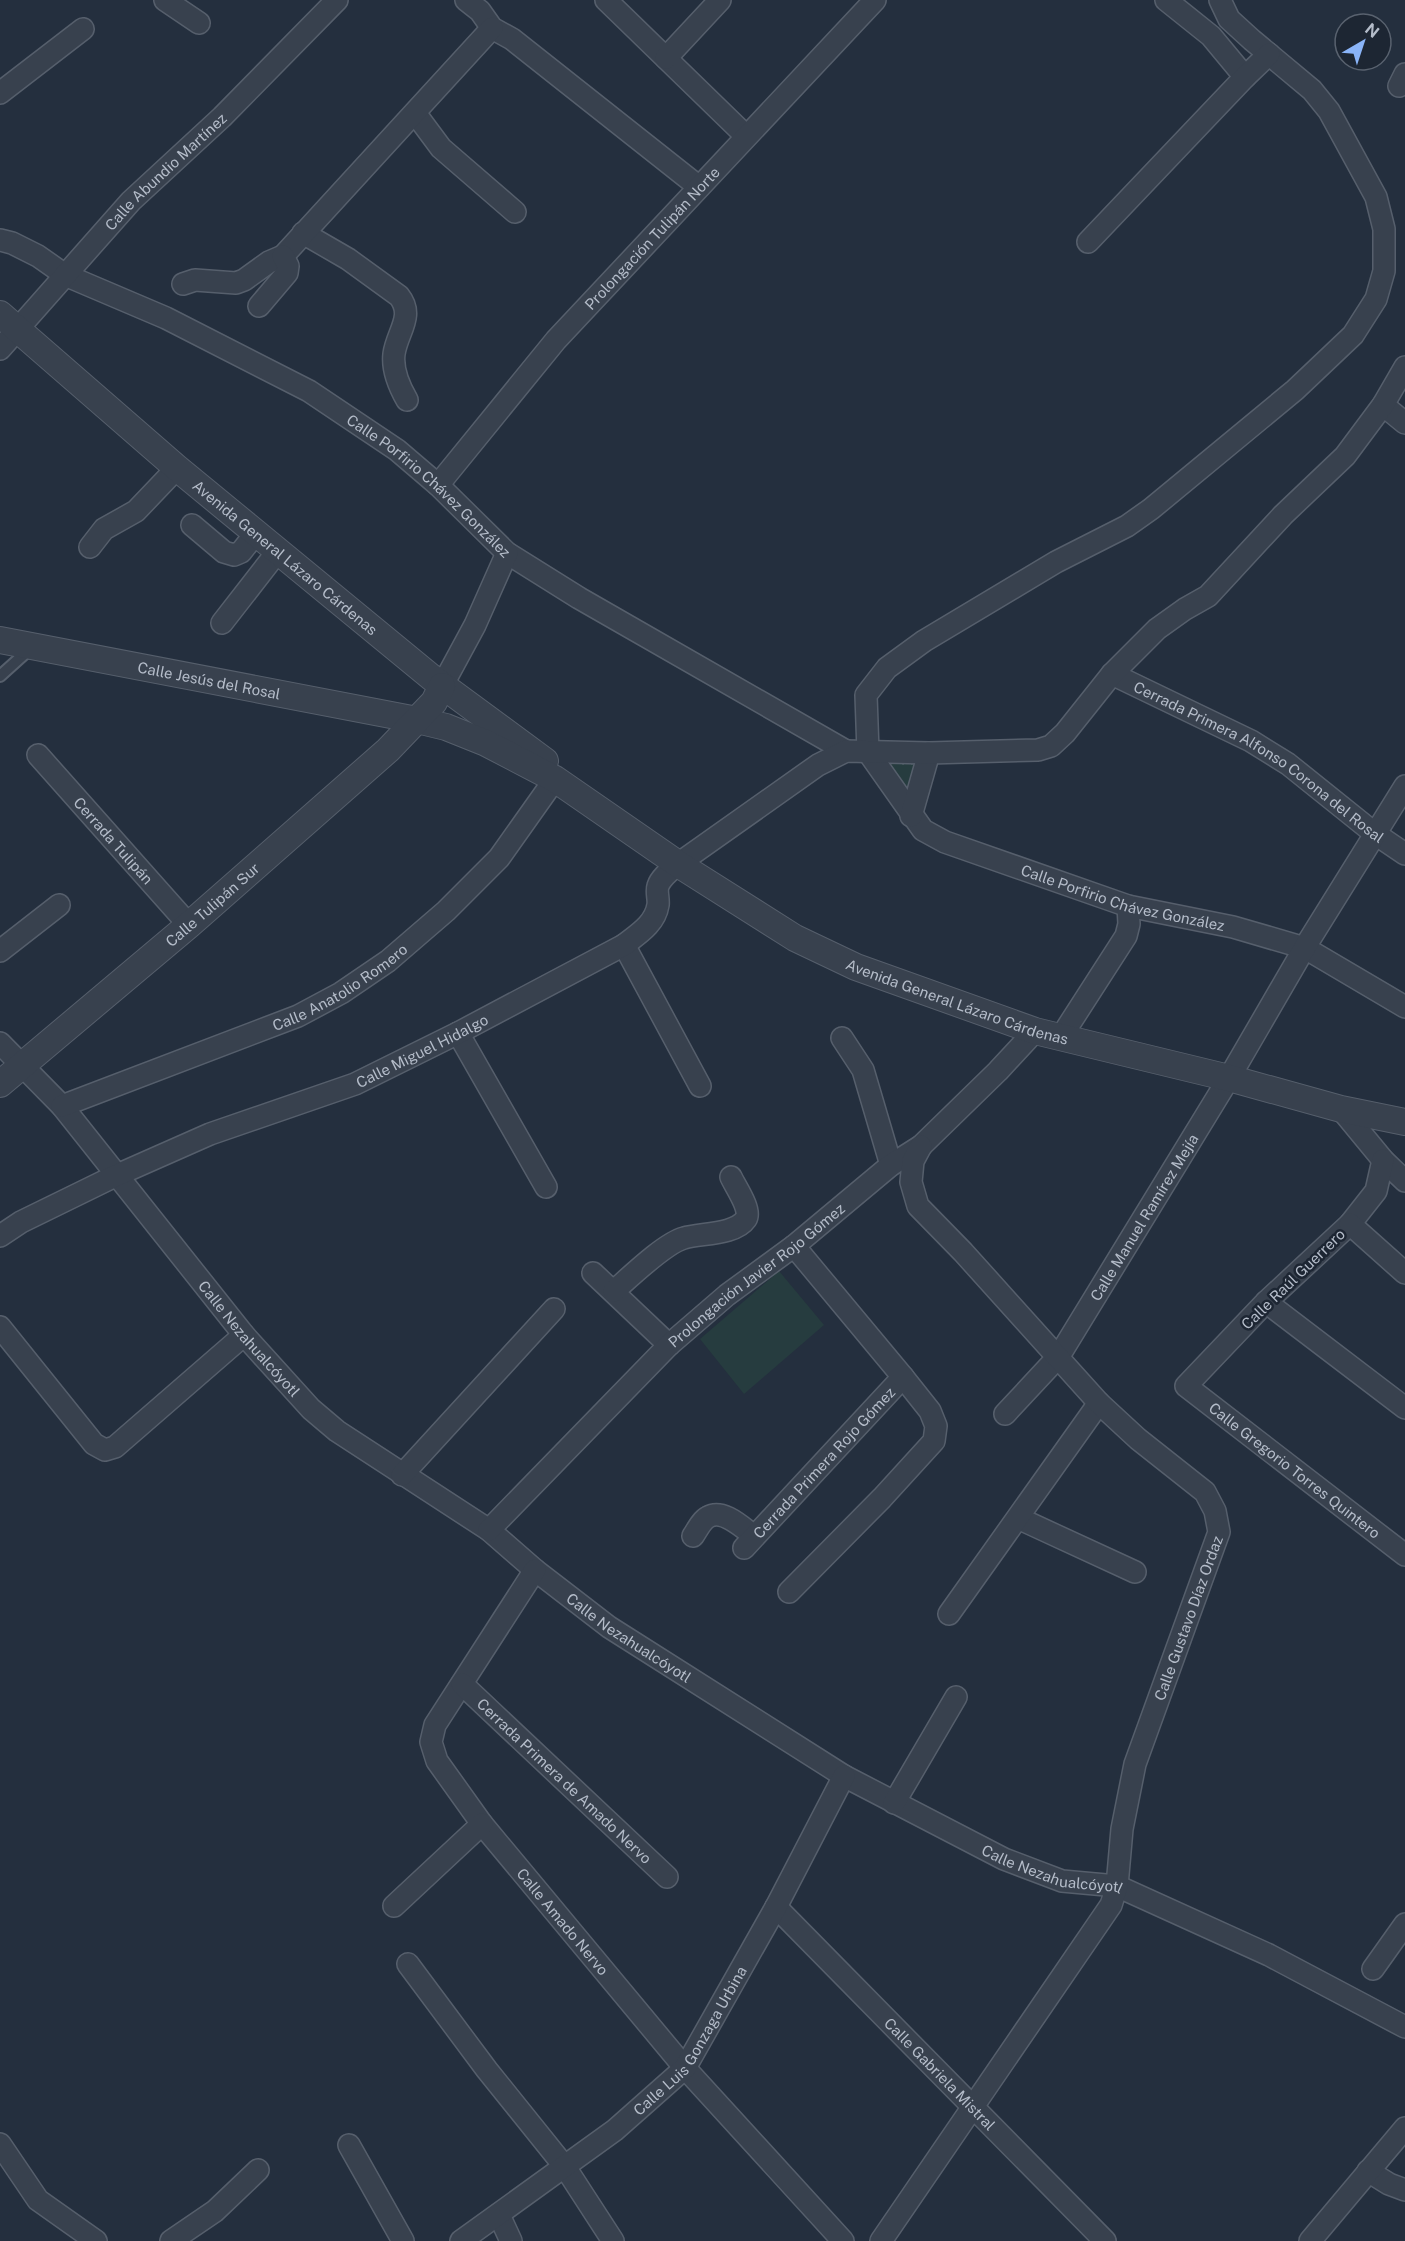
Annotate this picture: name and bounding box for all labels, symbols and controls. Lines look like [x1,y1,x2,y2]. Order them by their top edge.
north arrow [1333,12,1393,72]
text: N [1361,19,1383,42]
street label: Calle Abundio Martínez [101,109,230,233]
street label: Prolongación Tulipán Norte [581,163,723,313]
street label: Calle Porfirio Chávez González [344,410,514,560]
street label: Avenida General Lázaro Cárdenas [190,476,381,638]
street label: Calle Jesús del Rosal [136,658,282,702]
street label: Cerrada Primera Alfonso Corona del Rosal [1131,677,1387,846]
street label: Cerrada Tulipán [71,793,157,887]
street label: Calle Tulipán Sur [162,859,262,950]
street label: Calle Porfirio Chávez González [1019,861,1226,934]
street label: Calle Anatolio Romero [270,940,410,1034]
street label: Avenida General Lázaro Cárdenas [843,955,1070,1047]
street label: Calle Miguel Hidalgo [353,1010,491,1091]
street label: Calle Manuel Ramírez Mejía [1086,1131,1201,1304]
street label: Prolongación Javier Rojo Gómez [665,1199,848,1350]
street label: Calle Raúl Guerrero [1238,1225,1348,1333]
street label: Calle Nezahualcóyotl [195,1277,304,1400]
street label: Cerrada Primera Rojo Gómez [749,1383,898,1541]
street label: Calle Gregorio Torres Quintero [1206,1399,1384,1541]
street label: Calle Gustavo Díaz Ordaz [1150,1533,1225,1703]
street label: Calle Nezahualcóyotl [563,1589,695,1686]
street label: Cerrada Primera de Amado Nervo [474,1695,655,1867]
street label: Calle Nezahualcóyotl [979,1841,1126,1896]
street label: Calle Amado Nervo [514,1865,612,1978]
street label: Calle Luis Gonzaga Urbina [630,1963,749,2118]
street label: Calle Gabriela Mistral [881,2014,999,2133]

